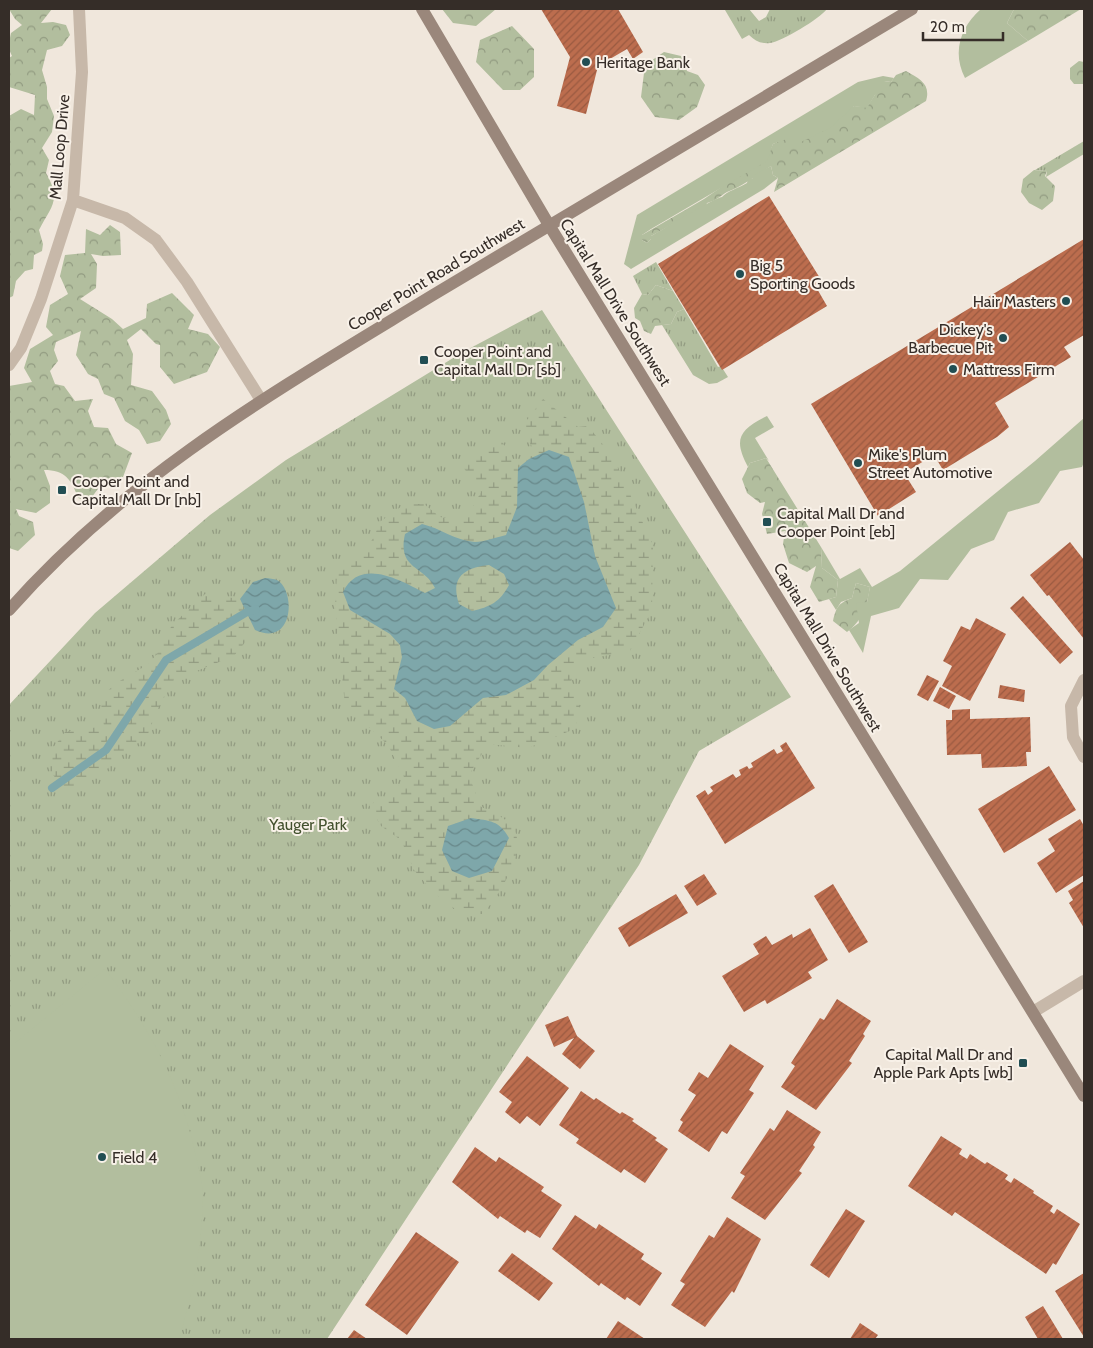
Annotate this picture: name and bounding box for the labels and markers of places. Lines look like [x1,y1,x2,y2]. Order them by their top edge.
place label: Heritage Bank [596,53,691,72]
marker: Heritage Bank [580,56,592,68]
place label: Big 5 Sporting Goods [750,256,855,293]
marker: Big 5 Sporting Goods [734,268,746,280]
place label: Hair Masters [973,292,1056,311]
marker: Hair Masters [1060,295,1072,307]
place label: Dickey's Barbecue Pit [908,320,994,357]
marker: Dickey's Barbecue Pit [997,332,1009,344]
place label: Cooper Point and Capital Mall Dr [sb] [434,342,561,379]
marker: Cooper Point and Capital Mall Dr [sb] [418,354,430,366]
place label: Mattress Firm [963,360,1055,379]
marker: Mattress Firm [947,363,959,375]
place label: Mike's Plum Street Automotive [868,445,992,482]
marker: Mike's Plum Street Automotive [852,457,864,469]
place label: Cooper Point and Capital Mall Dr [nb] [72,472,201,509]
marker: Cooper Point and Capital Mall Dr [nb] [56,484,68,496]
place label: Capital Mall Dr and Cooper Point [eb] [777,504,905,541]
marker: Capital Mall Dr and Cooper Point [eb] [761,516,773,528]
place label: Capital Mall Dr and Apple Park Apts [wb] [873,1045,1013,1082]
marker: Capital Mall Dr and Apple Park Apts [wb] [1017,1057,1029,1069]
place label: Field 4 [112,1148,157,1167]
marker: Field 4 [96,1151,108,1163]

